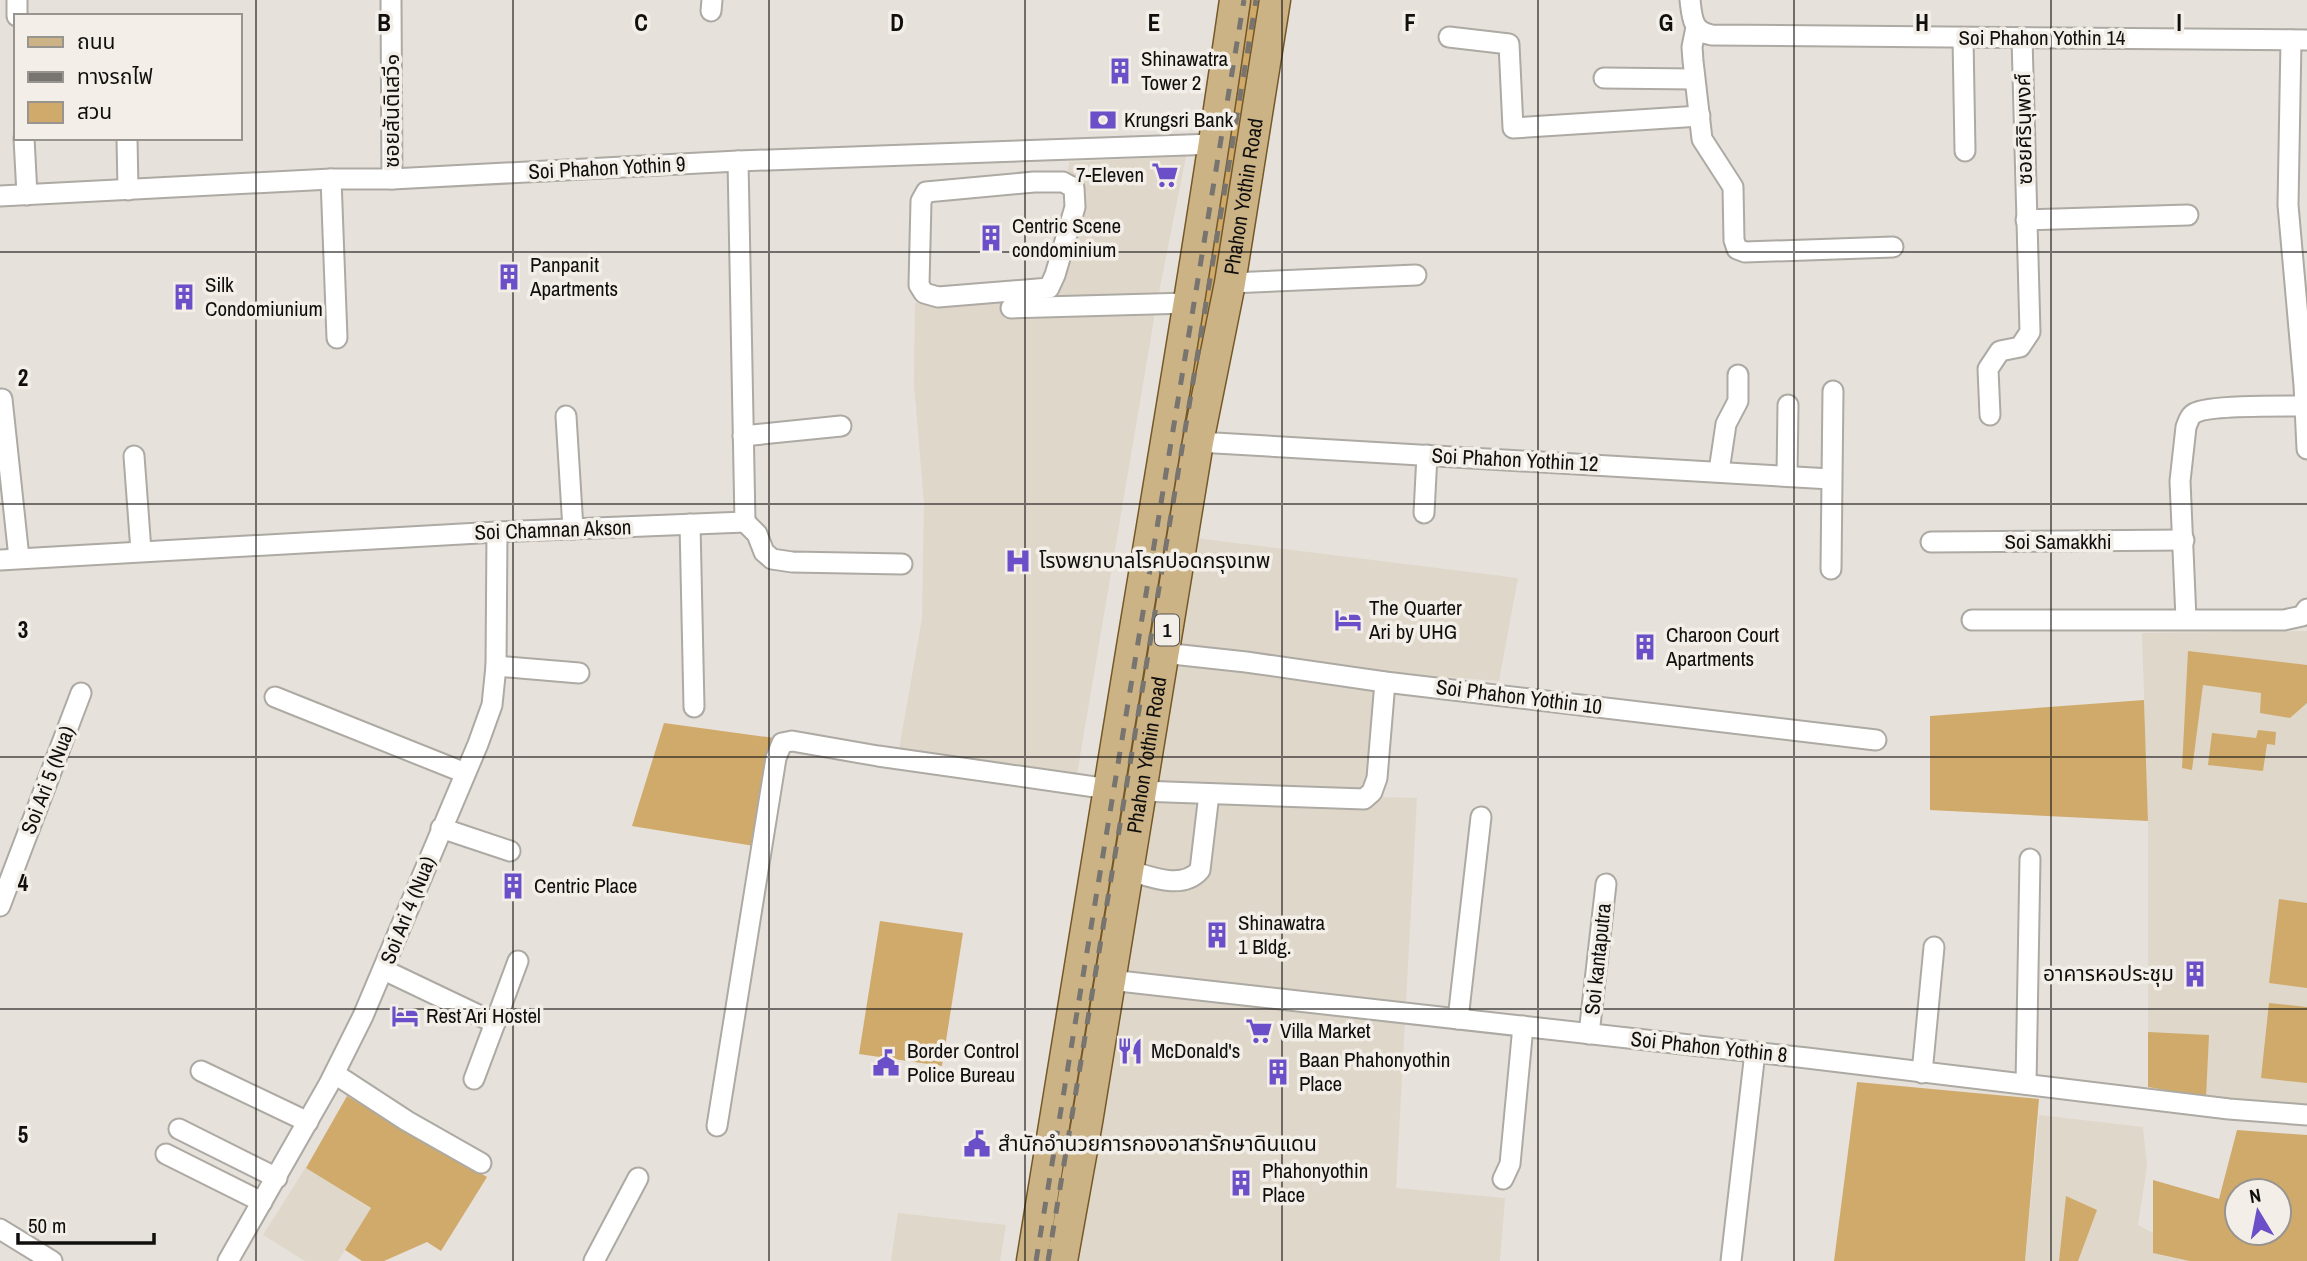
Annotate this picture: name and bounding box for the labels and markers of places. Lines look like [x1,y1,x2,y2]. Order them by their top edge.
place label: Shinawatra Tower 2 [1141,44,1229,97]
building icon: Shinawatra Tower 2 [1105,56,1135,86]
bank icon: Krungsri Bank [1088,105,1118,135]
place label: Krungsri Bank [1124,105,1234,134]
place label: 7-Eleven [1076,160,1144,189]
supermarket icon: 7-Eleven [1150,160,1180,190]
place label: Centric Scene condominium [1012,211,1121,264]
building icon: Centric Scene condominium [976,223,1006,253]
place label: Panpanit Apartments [529,250,618,303]
building icon: Panpanit Apartments [494,262,524,292]
place label: Silk Condomiunium [205,270,323,323]
building icon: Silk Condomiunium [169,282,199,312]
hospital icon: โรงพยาบาลโรคปอดกรุงเทพ [1003,546,1033,576]
place label: โรงพยาบาลโรคปอดกรุงเทพ [1039,546,1270,575]
place label: The Quarter Ari by UHG [1368,593,1462,646]
hotel icon: The Quarter Ari by UHG [1333,605,1363,635]
place label: Charoon Court Apartments [1665,620,1779,673]
building icon: Charoon Court Apartments [1630,632,1660,662]
building icon: Centric Place [498,871,528,901]
place label: Centric Place [534,871,637,900]
place label: Shinawatra 1 Bldg. [1238,908,1326,961]
building icon: Shinawatra 1 Bldg. [1202,920,1232,950]
place label: อาคารหอประชุม [2043,959,2174,988]
building icon: อาคารหอประชุม [2180,959,2210,989]
hotel icon: Rest Ari Hostel [390,1001,420,1031]
place label: Rest Ari Hostel [426,1001,541,1030]
supermarket icon: Villa Market [1244,1016,1274,1046]
place label: Villa Market [1280,1016,1371,1045]
place label: Border Control Police Bureau [907,1036,1019,1089]
restaurant icon: McDonald's [1115,1036,1145,1066]
place label: McDonald's [1151,1036,1240,1065]
place label: Baan Phahonyothin Place [1299,1045,1450,1098]
public building icon: Border Control Police Bureau [871,1048,901,1078]
building icon: Baan Phahonyothin Place [1263,1057,1293,1087]
public building icon: สำนักอำนวยการกองอาสารักษาดินแดน [962,1129,992,1159]
place label: สำนักอำนวยการกองอาสารักษาดินแดน [998,1129,1317,1158]
place label: Phahonyothin Place [1262,1156,1368,1209]
building icon: Phahonyothin Place [1226,1168,1256,1198]

